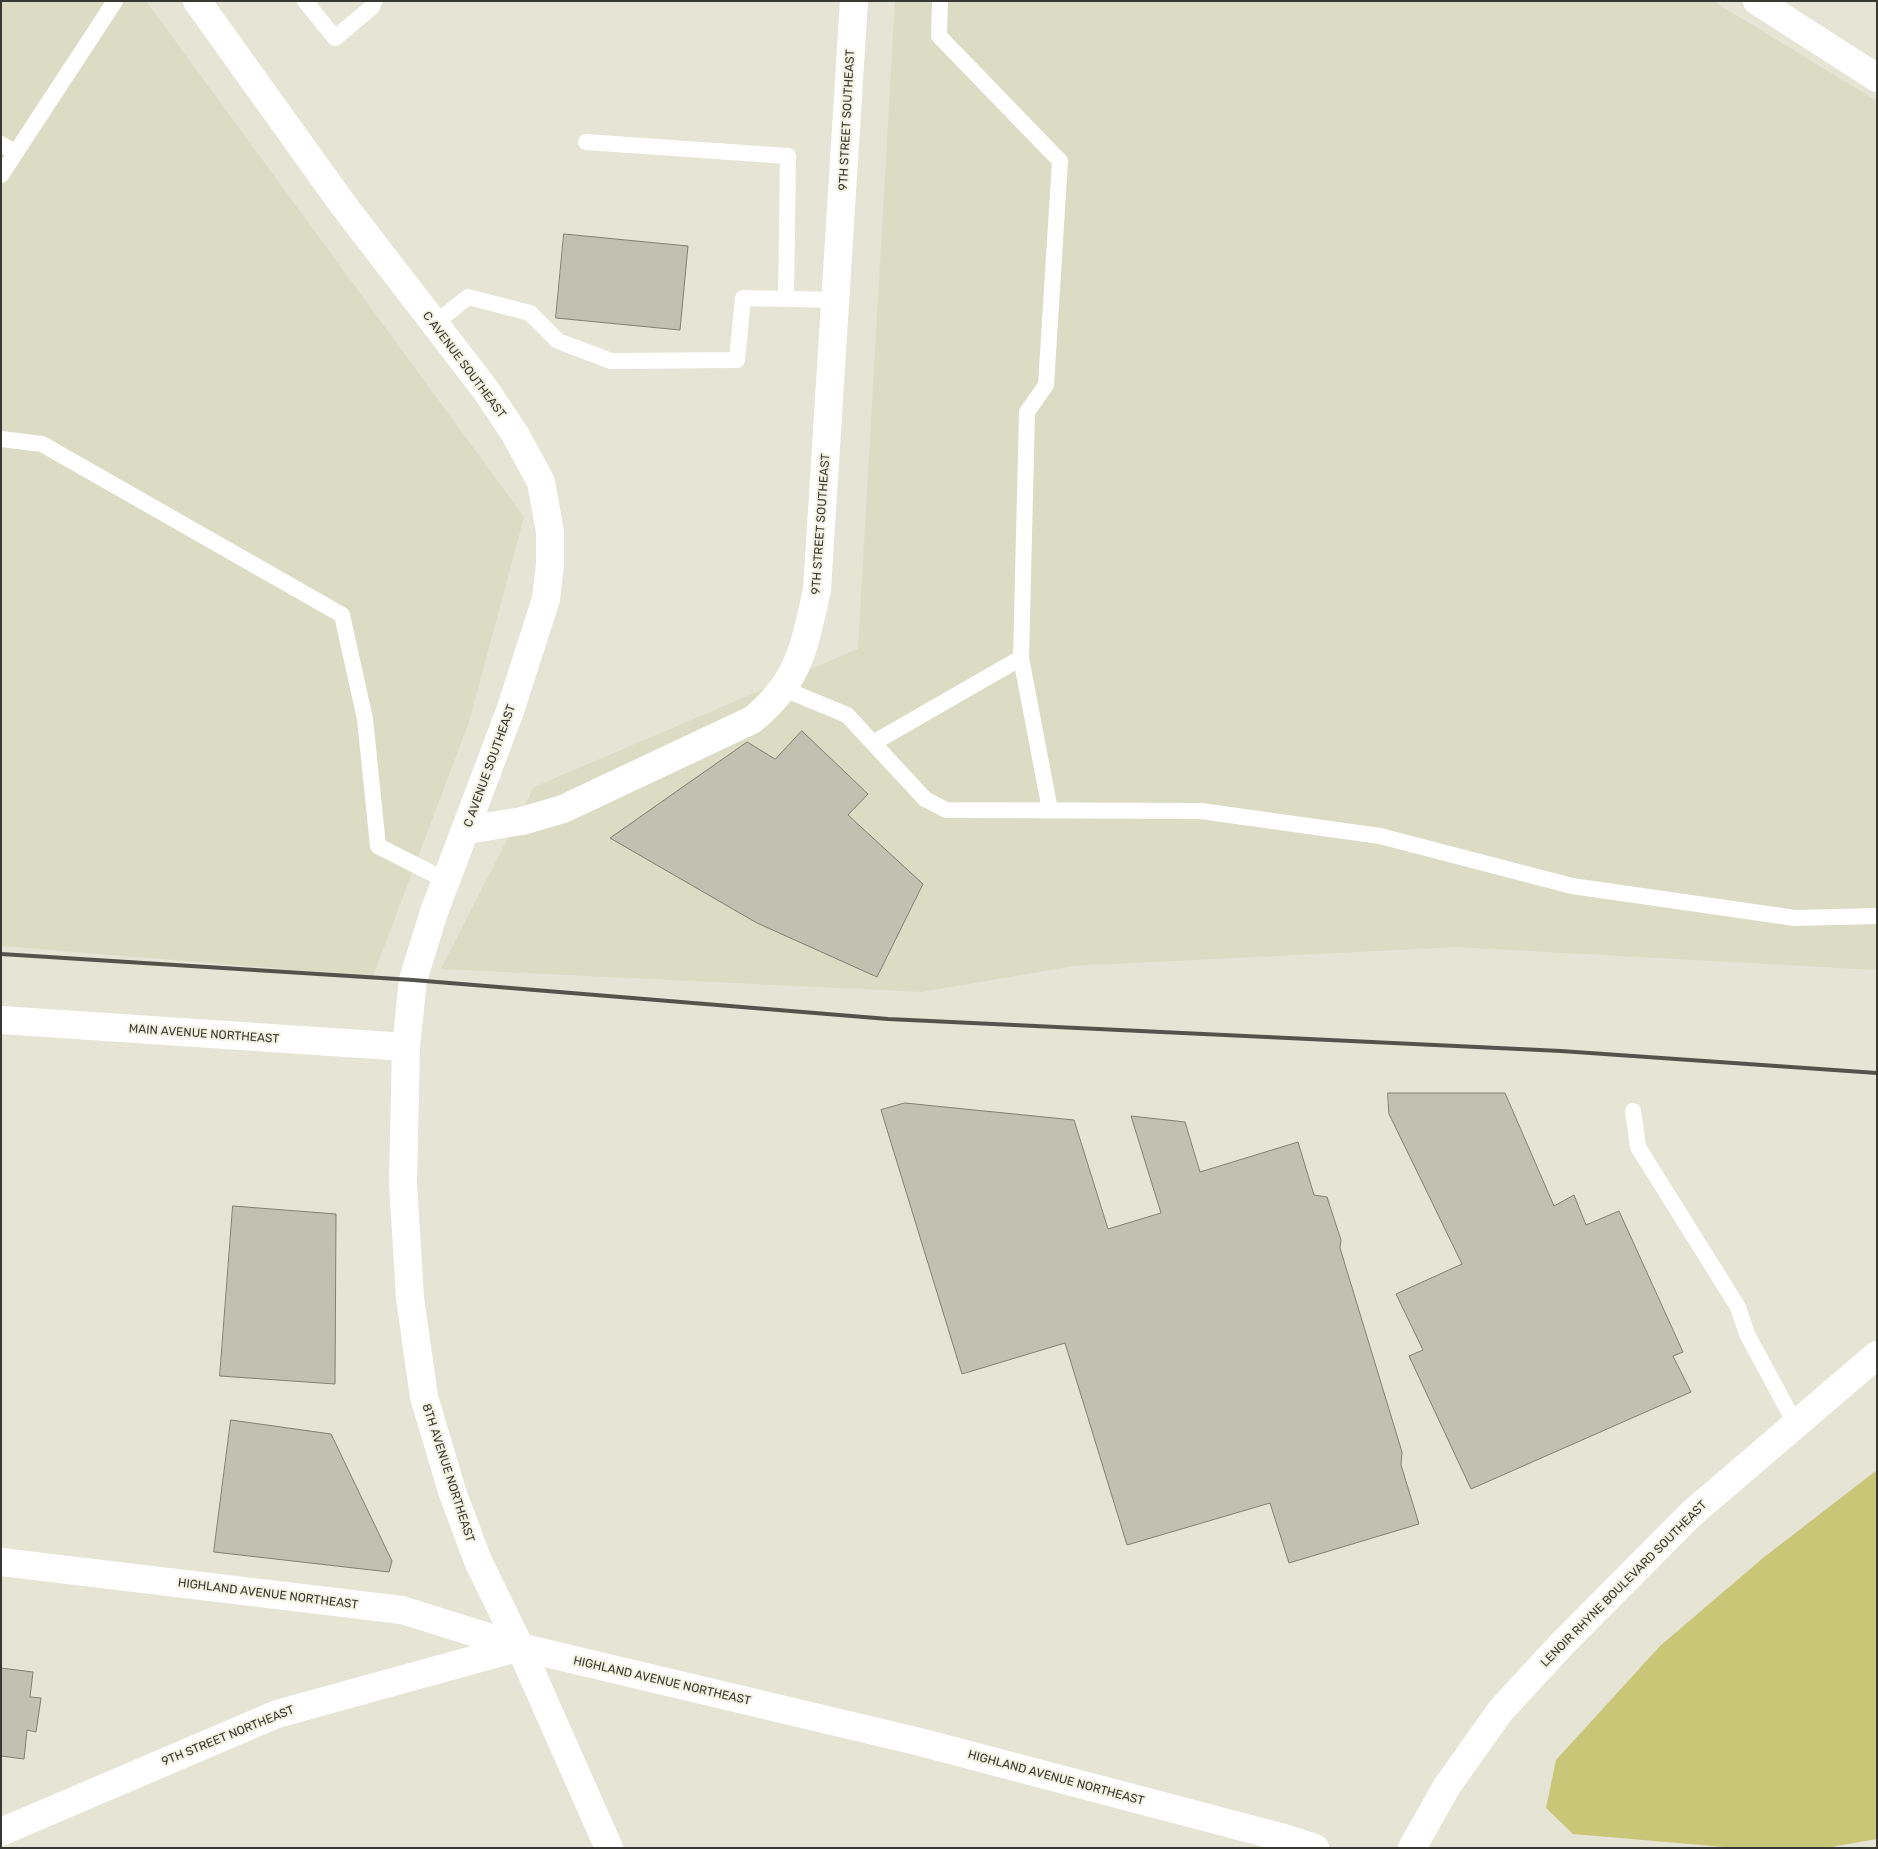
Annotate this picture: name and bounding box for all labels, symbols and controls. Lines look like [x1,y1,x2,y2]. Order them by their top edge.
street label: 9TH STREET SOUTHEAST [836,49,858,191]
street label: C AVENUE SOUTHEAST [419,309,509,421]
street label: 9TH STREET SOUTHEAST [809,453,833,595]
street label: C AVENUE SOUTHEAST [461,703,519,829]
street label: MAIN AVENUE NORTHEAST [128,1022,280,1046]
street label: 8TH AVENUE NORTHEAST [419,1402,477,1544]
street label: LENOIR RHYNE BOULEVARD SOUTHEAST [1538,1498,1710,1670]
street label: HIGHLAND AVENUE NORTHEAST [177,1576,359,1612]
street label: HIGHLAND AVENUE NORTHEAST [572,1654,752,1708]
street label: 9TH STREET NORTHEAST [160,1703,296,1769]
street label: HIGHLAND AVENUE NORTHEAST [966,1748,1146,1808]

